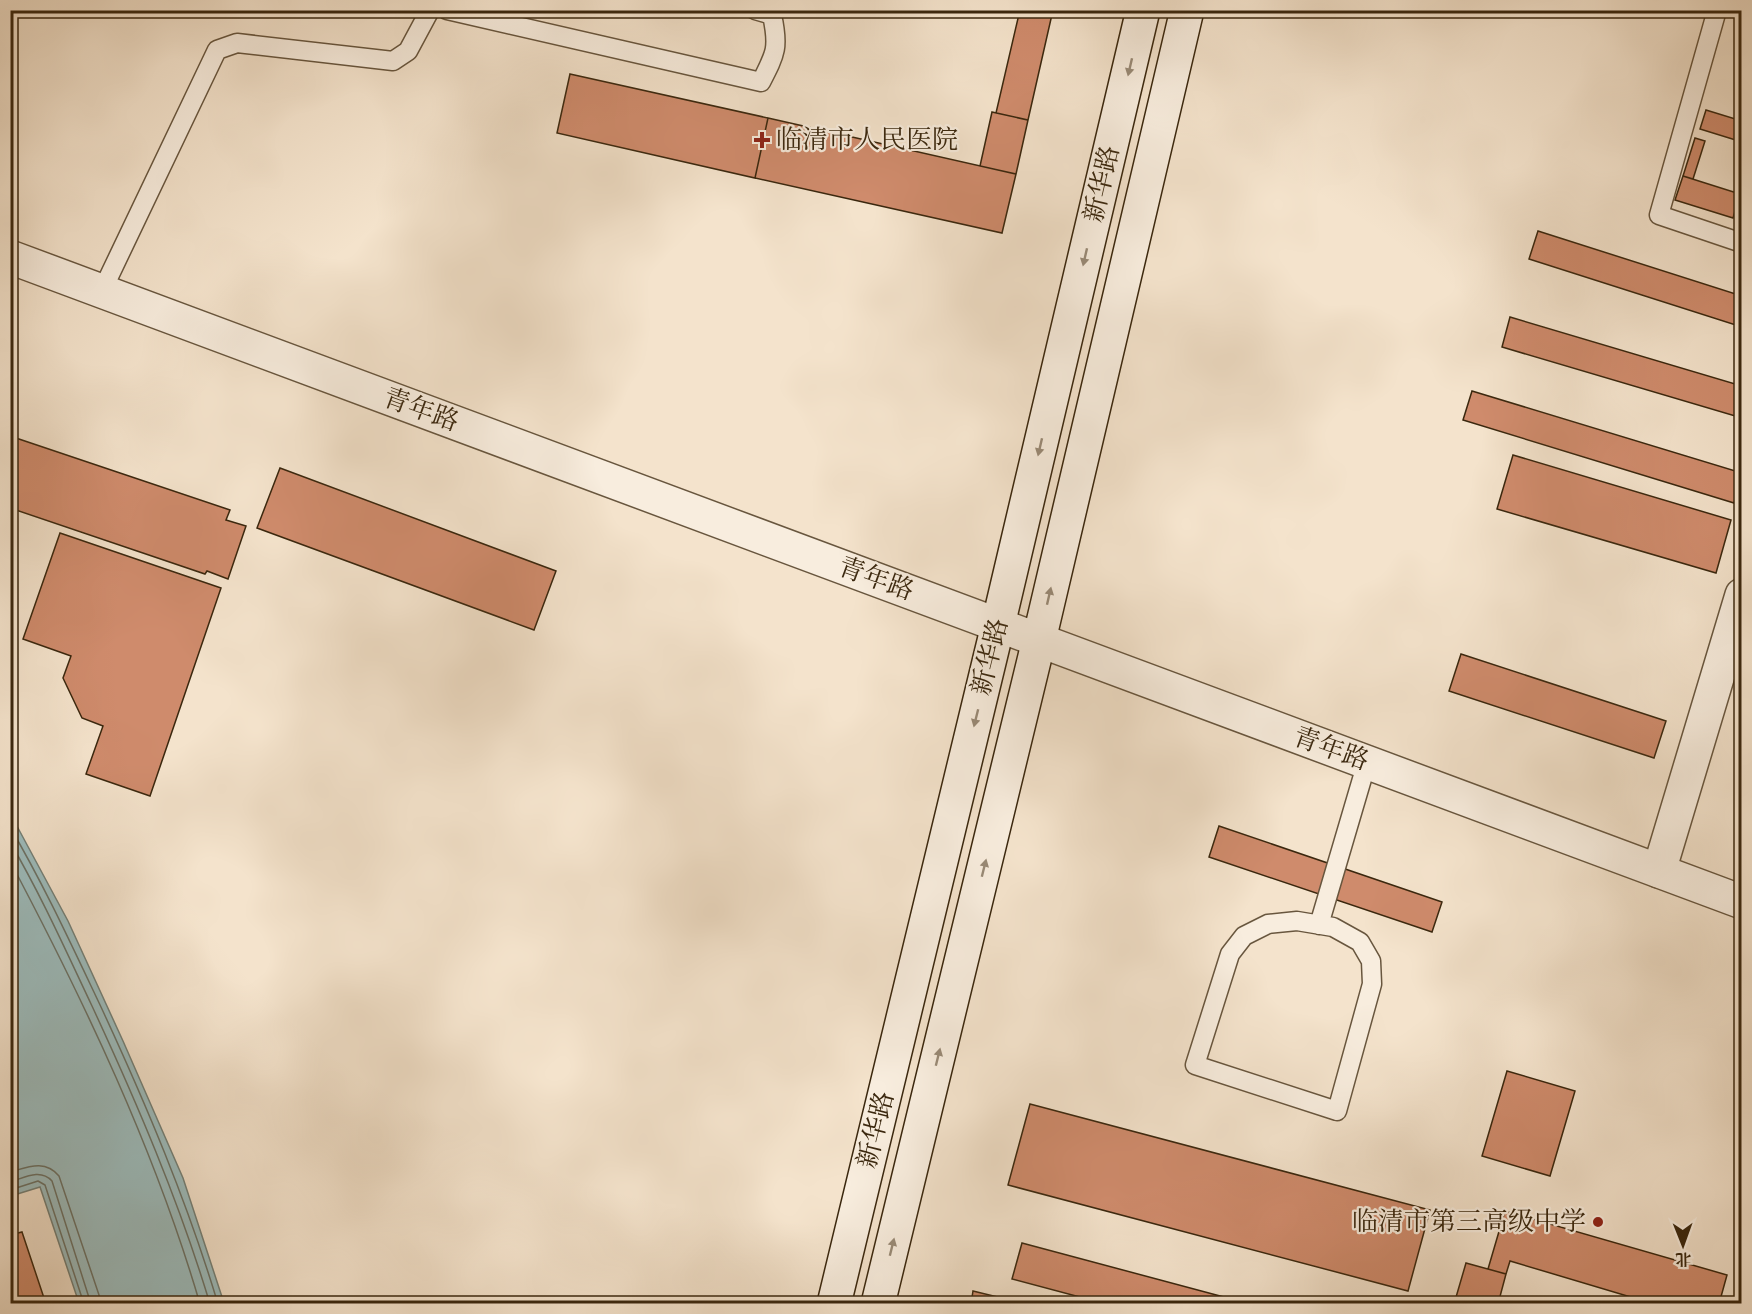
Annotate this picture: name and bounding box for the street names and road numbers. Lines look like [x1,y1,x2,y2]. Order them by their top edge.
street label: 新华路 [1078,142,1126,226]
street label: 青年路 [379,382,463,438]
street label: 青年路 [834,551,918,607]
street label: 新华路 [965,615,1015,699]
street label: 青年路 [1289,721,1373,777]
street label: 新华路 [851,1088,901,1172]

